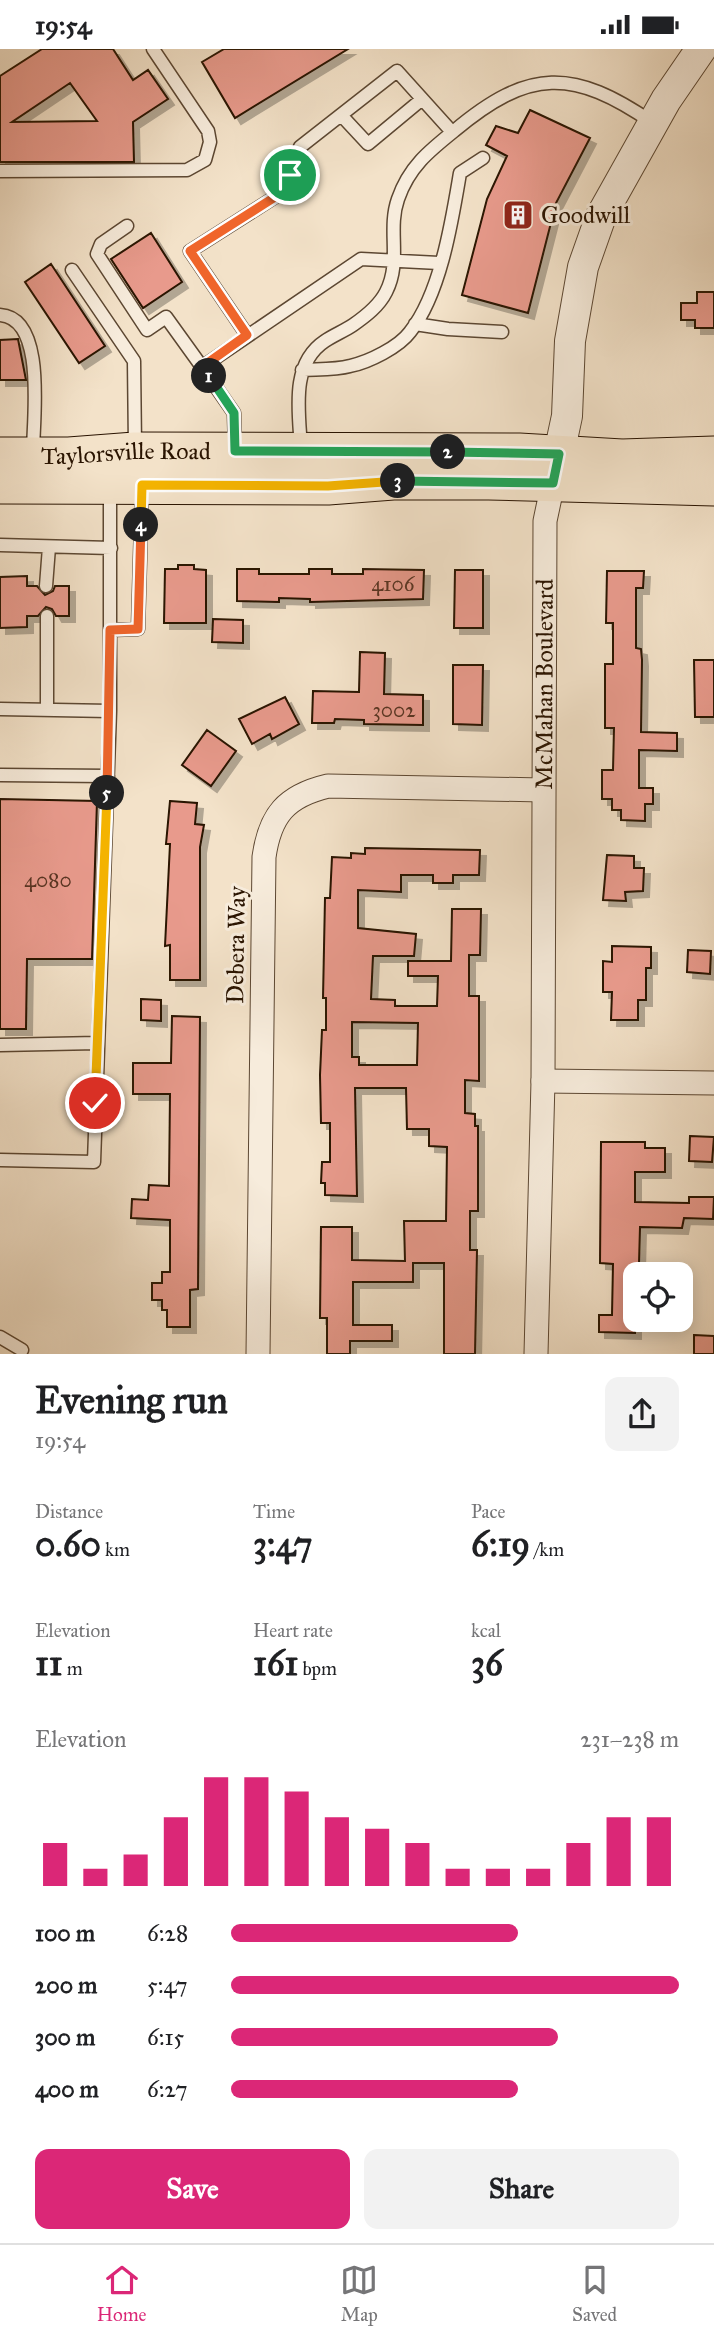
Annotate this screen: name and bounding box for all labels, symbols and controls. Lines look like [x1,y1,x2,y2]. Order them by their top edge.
text: 19:54 [35,9,91,41]
pin [260,145,320,205]
icon: arrive [271,156,309,194]
building icon: Goodwill [501,198,535,232]
place label: Goodwill [541,200,631,230]
pin: 1 [192,359,227,393]
text: 1 [205,364,212,387]
pin: 2 [430,435,466,469]
street label: Taylorsville Road [41,436,211,471]
text: 2 [443,440,452,463]
pin: 3 [380,463,416,499]
text: 3 [394,469,401,492]
pin: 4 [124,507,158,543]
text: 4 [135,513,146,536]
house number: 4106 [372,571,416,597]
street label: McMahan Boulevard [529,579,560,790]
house number: 3002 [372,697,416,723]
pin: 5 [90,775,124,811]
text: 5 [102,781,111,804]
house number: 4080 [24,867,72,893]
street label: Debera Way [220,885,252,1004]
pin [65,1073,125,1133]
icon: check [76,1084,114,1122]
map controls [623,1262,693,1332]
button: locate [623,1262,693,1332]
text: Evening run [35,1377,228,1423]
button: share [605,1377,679,1451]
text: 19:54 [35,1426,85,1454]
text: Distance [35,1500,103,1523]
text: Time [253,1500,295,1523]
text: Pace [471,1500,505,1523]
text: 0.60 [35,1523,101,1566]
text: 3:47 [253,1523,312,1566]
text: 6:19 [471,1523,530,1566]
text: km [101,1538,130,1561]
text: /km [530,1538,564,1561]
text: Elevation [35,1619,110,1642]
text: Heart rate [253,1619,333,1642]
text: kcal [471,1619,501,1642]
text: 11 [35,1642,63,1685]
text: 161 [253,1642,298,1685]
text: 36 [471,1642,503,1685]
text: m [63,1657,83,1680]
text: bpm [298,1657,337,1680]
text: Elevation [35,1725,126,1753]
text: 231–238 m [580,1725,679,1753]
text: 100 m [35,1919,95,1947]
text: 6:28 [147,1919,188,1947]
text: 200 m [35,1971,97,1999]
text: 5:47 [147,1971,188,1999]
text: 300 m [35,2023,95,2051]
text: 6:15 [147,2023,184,2051]
text: 400 m [35,2075,99,2103]
text: 6:27 [147,2075,188,2103]
button: Save [35,2149,350,2229]
button: Share [364,2149,679,2229]
tab: Home [97,2261,147,2326]
tab: Map [340,2261,378,2326]
tab: Saved [572,2261,617,2326]

